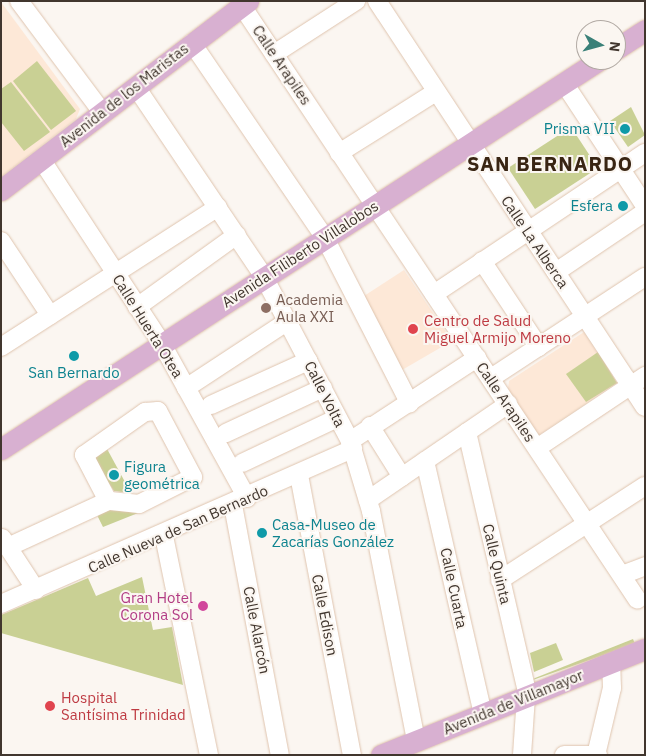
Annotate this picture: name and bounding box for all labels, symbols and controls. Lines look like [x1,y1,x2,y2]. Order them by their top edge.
north arrow [576,20,626,70]
street label: Calle Arapiles [249,22,315,108]
street label: Avenida de los Maristas [56,39,192,151]
text: N [605,41,624,53]
place label: Prisma VII [544,120,615,138]
marker: Prisma VII [619,123,631,135]
district label: SAN BERNARDO [465,151,635,175]
street label: Calle La Alberca [497,192,573,292]
street label: Avenida Filiberto Villalobos [218,197,382,311]
place label: Esfera [571,197,613,215]
marker: Esfera [617,200,629,212]
street label: Calle Huerta Otea [109,271,187,381]
place label: Academia Aula XXI [276,290,343,325]
marker: Academia Aula XXI [260,302,272,314]
place label: Centro de Salud Miguel Armijo Moreno [424,311,571,346]
marker: Centro de Salud Miguel Armijo Moreno [406,322,420,336]
marker: San Bernardo [68,350,80,362]
street label: Calle Volta [301,358,349,430]
street label: Calle Arapiles [473,359,539,445]
place label: San Bernardo [28,364,120,382]
place label: Figura geométrica [124,457,200,492]
marker: Figura geométrica [108,469,120,481]
street label: Calle Nueva de San Bernardo [85,481,271,577]
place label: Casa-Museo de Zacarías González [272,515,394,550]
street label: Calle Quinta [479,522,515,606]
marker: Casa-Museo de Zacarías González [256,527,268,539]
street label: Calle Cuarta [437,546,471,630]
street label: Calle Edison [308,573,342,657]
street label: Calle Alarcón [240,585,274,675]
place label: Gran Hotel Corona Sol [120,588,193,623]
marker: Gran Hotel Corona Sol [197,600,209,612]
street label: Avenida de Villamayor [440,666,586,738]
place label: Hospital Santísima Trinidad [61,688,186,723]
marker: Hospital Santísima Trinidad [43,699,57,713]

